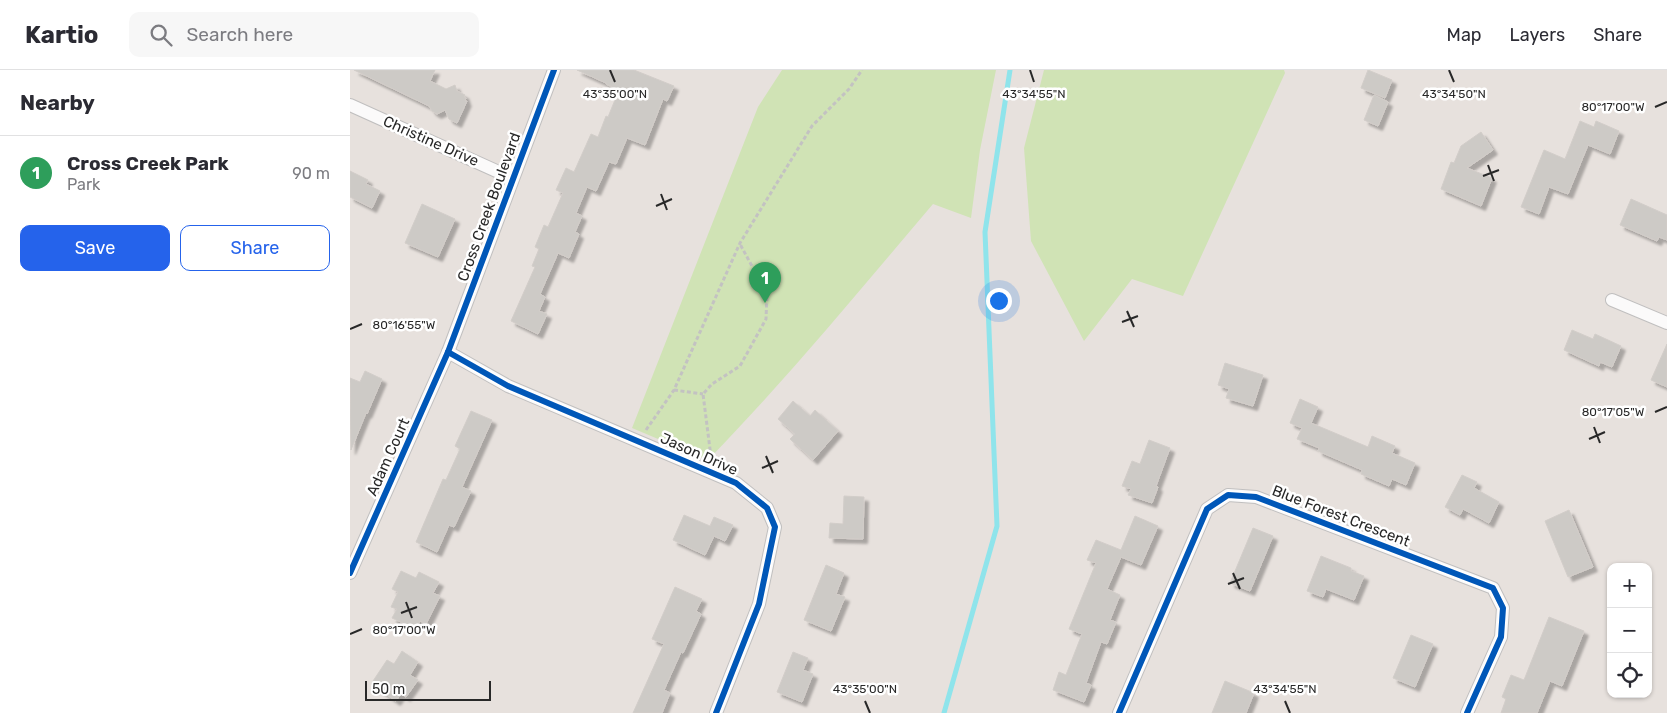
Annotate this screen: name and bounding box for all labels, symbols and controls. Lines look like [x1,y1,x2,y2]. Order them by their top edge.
search box [129,12,479,57]
text: Kartio [25,21,99,49]
icon: search [147,21,175,49]
text: Search here [187,23,293,46]
text: Map [1447,24,1482,46]
text: Layers [1510,24,1565,46]
text: Share [1593,24,1642,46]
text: 43°35'00"N [583,87,647,101]
text: 43°34'55"N [1002,87,1066,101]
text: 43°34'50"N [1422,87,1486,101]
text: Nearby [20,90,95,115]
text: 80°17'00"W [1581,100,1645,114]
street label: Christine Drive [380,112,482,170]
street label: Cross Creek Boulevard [454,130,524,284]
text: Cross Creek Park [67,152,229,175]
text: 1 [32,164,40,183]
text: 90 m [292,164,330,183]
text: Park [67,175,100,194]
button: Save [20,225,170,271]
button: Share [180,225,330,271]
pin: 1 [749,262,781,303]
your location [986,288,1012,314]
text: 80°16'55"W [373,318,436,332]
text: 80°17'05"W [1582,405,1645,419]
street label: Adam Court [363,415,413,499]
street label: Jason Drive [657,429,741,479]
street label: Blue Forest Crescent [1270,481,1413,551]
map controls [1607,563,1652,698]
button: + [1607,563,1652,608]
button: − [1607,608,1652,653]
text: 80°17'00"W [372,623,436,637]
button: locate [1607,653,1652,698]
scale bar [365,678,491,701]
text: 50 m [372,681,405,698]
text: 43°35'00"N [833,682,897,696]
text: 43°34'55"N [1253,682,1317,696]

